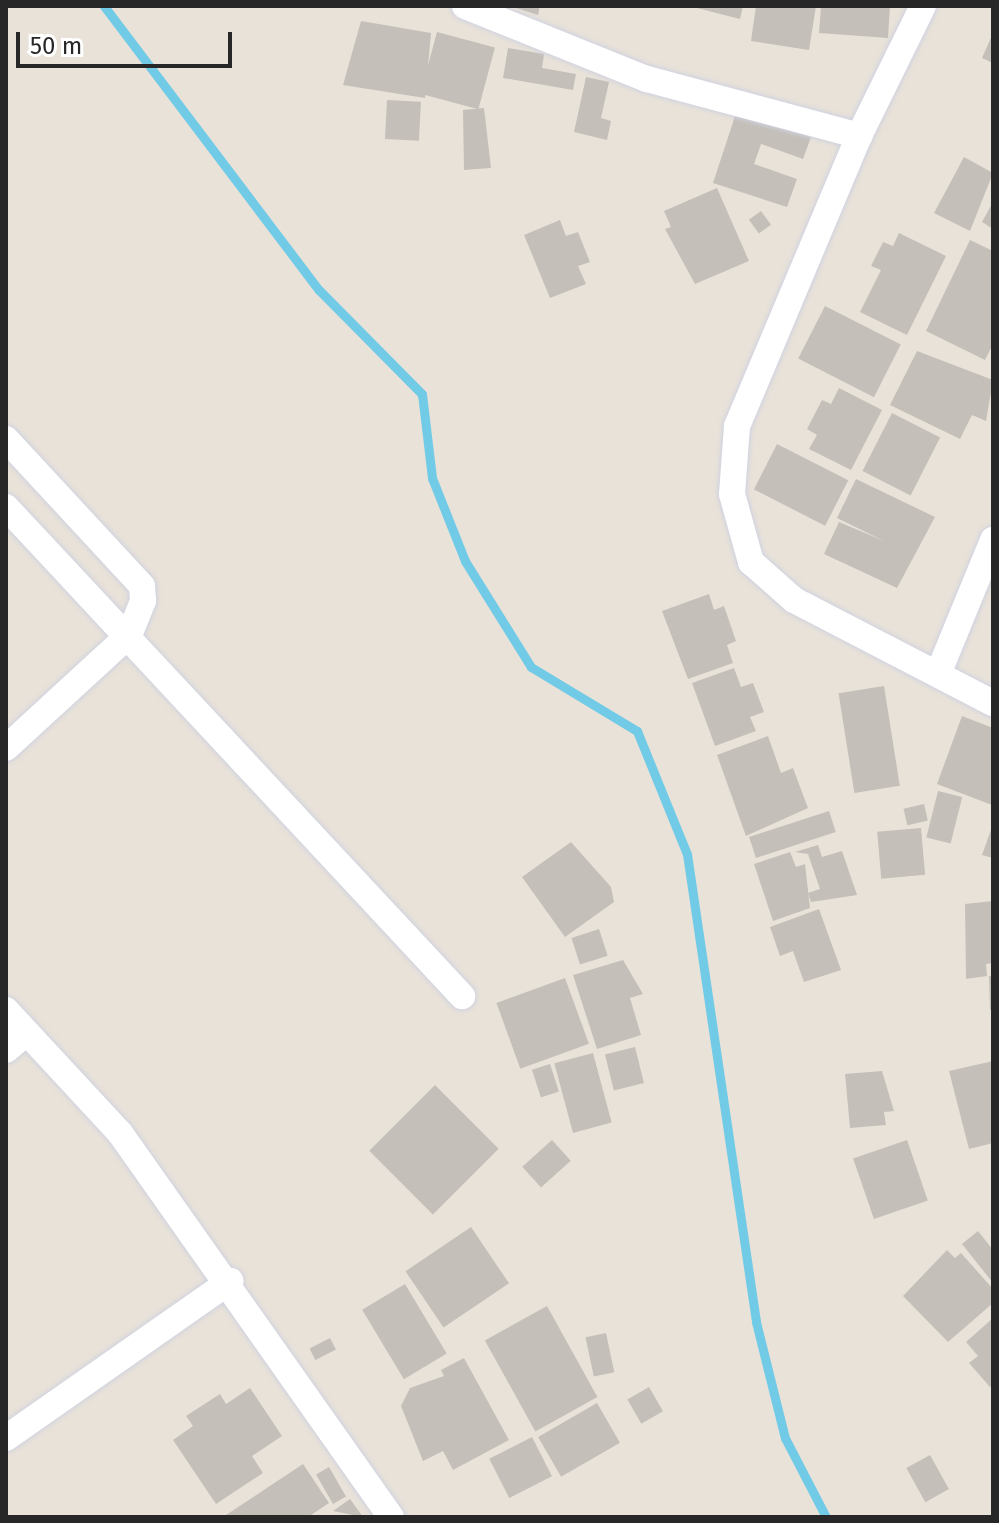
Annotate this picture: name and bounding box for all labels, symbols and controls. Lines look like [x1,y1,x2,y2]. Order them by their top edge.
scale bar [20,16,236,66]
text: 50 m [30,32,82,60]

